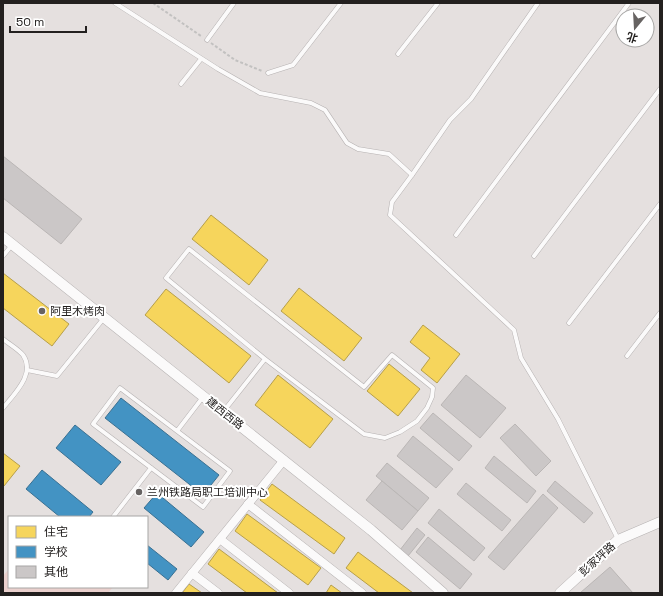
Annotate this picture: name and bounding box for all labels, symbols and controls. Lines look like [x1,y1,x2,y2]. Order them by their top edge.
scale bar [10,8,86,34]
north arrow [615,8,655,48]
text: 50 m [16,14,44,30]
text: 北 [625,29,639,46]
place label: 阿里木烤肉 [50,304,105,318]
marker: 阿里木烤肉 [37,306,47,316]
street label: 建西西路 [203,394,247,432]
place label: 兰州铁路局职工培训中心 [147,485,268,499]
marker: 兰州铁路局职工培训中心 [134,487,144,497]
legend [8,516,148,588]
text: 住宅 [44,524,68,540]
street label: 彭家坪路 [576,539,618,579]
text: 学校 [44,544,68,560]
text: 其他 [44,564,68,580]

